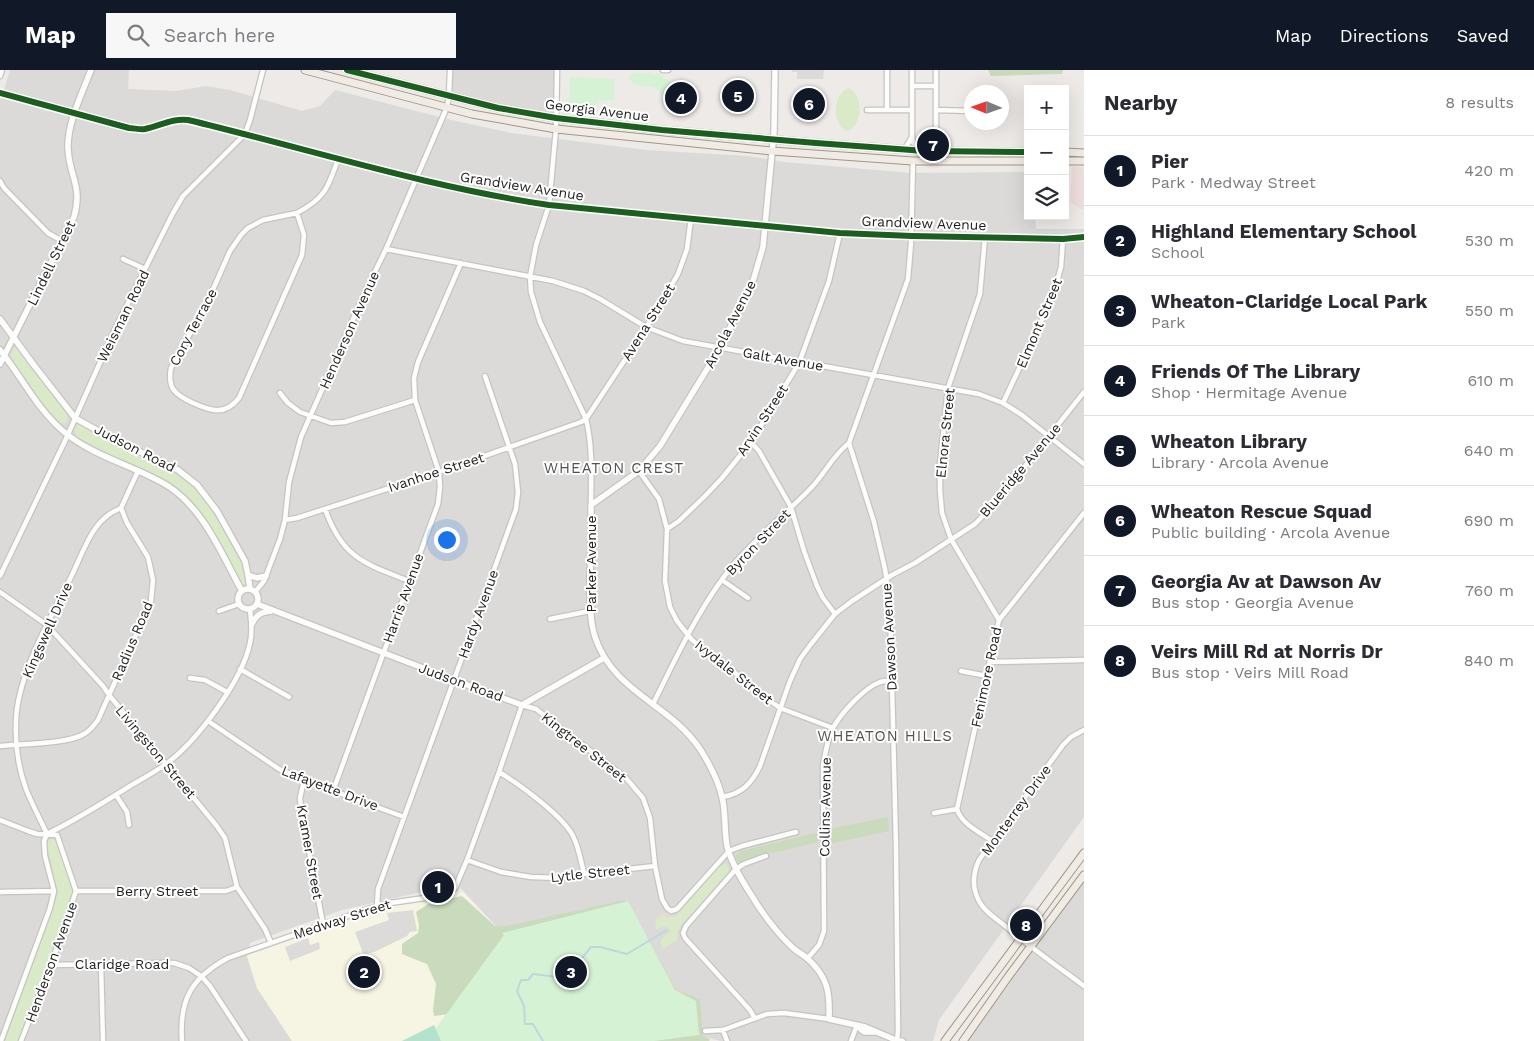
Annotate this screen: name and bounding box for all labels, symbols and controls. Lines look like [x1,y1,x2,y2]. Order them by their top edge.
search box [106,13,456,58]
text: Map [25,21,76,49]
icon: search [124,21,152,49]
text: Search here [164,24,275,47]
text: Map [1275,25,1312,46]
text: Directions [1340,25,1429,46]
text: Saved [1457,25,1509,46]
pin: 5 [722,77,754,115]
pin: 4 [665,79,697,117]
pin: 6 [793,85,825,123]
north arrow [964,85,1009,130]
map controls [1024,85,1069,220]
button: + [1024,85,1069,130]
text: Nearby [1104,90,1177,115]
text: 8 results [1445,93,1514,112]
street label: Georgia Avenue [544,96,650,124]
pin: 7 [917,126,949,164]
button: − [1024,130,1069,175]
text: Pier [1151,150,1188,173]
text: 1 [1117,161,1123,180]
text: 420 m [1464,161,1514,180]
street label: Grandview Avenue [459,168,585,204]
text: Park · Medway Street [1151,173,1316,192]
button: layers [1024,175,1069,220]
street label: Grandview Avenue [861,213,987,233]
street label: Lindell Street [24,218,79,308]
text: Highland Elementary School [1151,220,1416,243]
text: 2 [1115,231,1125,250]
text: 530 m [1465,231,1514,250]
text: School [1151,243,1204,262]
street label: Weisman Road [94,267,152,365]
street label: Henderson Avenue [316,269,382,391]
street label: Elmont Street [1013,275,1065,370]
street label: Arcola Avenue [701,277,759,371]
street label: Avena Street [618,281,678,363]
street label: Cory Terrace [166,286,220,368]
text: Wheaton-Claridge Local Park [1151,290,1427,313]
text: 3 [1115,301,1125,320]
text: 550 m [1465,301,1514,320]
text: Park [1151,313,1185,332]
street label: Galt Avenue [741,344,825,374]
text: Friends Of The Library [1151,360,1360,383]
text: 4 [1115,371,1125,390]
text: 610 m [1467,371,1514,390]
street label: Arvin Street [733,381,791,459]
text: Shop · Hermitage Avenue [1151,383,1347,402]
street label: Elnora Street [932,387,958,479]
street label: Blueridge Avenue [976,420,1064,520]
street label: Judson Road [92,421,178,475]
text: Wheaton Library [1151,430,1307,453]
text: 5 [1115,441,1125,460]
text: 640 m [1464,441,1514,460]
street label: Ivanhoe Street [386,449,486,495]
text: Library · Arcola Avenue [1151,453,1329,472]
district label: WHEATON CREST [544,459,684,477]
text: Wheaton Rescue Squad [1151,500,1372,523]
street label: Byron Street [722,505,794,578]
text: 6 [1115,511,1125,530]
text: 690 m [1464,511,1514,530]
street label: Parker Avenue [583,515,599,613]
text: Public building · Arcola Avenue [1151,523,1390,542]
your location [434,527,460,553]
street label: Harris Avenue [379,551,427,645]
street label: Hardy Avenue [455,568,501,660]
text: Georgia Av at Dawson Av [1151,570,1381,593]
street label: Kingswell Drive [19,580,75,680]
text: 7 [1115,581,1125,600]
text: 760 m [1465,581,1514,600]
street label: Dawson Avenue [878,583,900,691]
text: Bus stop · Georgia Avenue [1151,593,1354,612]
street label: Radius Road [108,599,156,683]
street label: Fenimore Road [968,625,1004,729]
street label: Ivydale Street [692,637,776,708]
text: Veirs Mill Rd at Norris Dr [1151,640,1383,663]
text: 8 [1115,651,1125,670]
text: 840 m [1464,651,1514,670]
street label: Judson Road [417,659,505,705]
text: Bus stop · Veirs Mill Road [1151,663,1349,682]
street label: Livingston Street [112,702,200,802]
street label: Kingtree Street [538,709,630,785]
district label: WHEATON HILLS [817,727,953,745]
street label: Collins Avenue [816,757,834,857]
street label: Lafayette Drive [279,762,381,814]
street label: Monterrey Drive [978,762,1054,858]
street label: Kramer Street [294,803,326,901]
street label: Lytle Street [550,861,630,885]
pin: 1 [422,868,454,906]
street label: Berry Street [116,883,198,899]
street label: Medway Street [291,896,393,942]
street label: Henderson Avenue [22,899,80,1025]
pin: 8 [1010,906,1042,944]
pin: 2 [348,953,380,991]
pin: 3 [555,953,587,991]
street label: Claridge Road [75,956,169,972]

